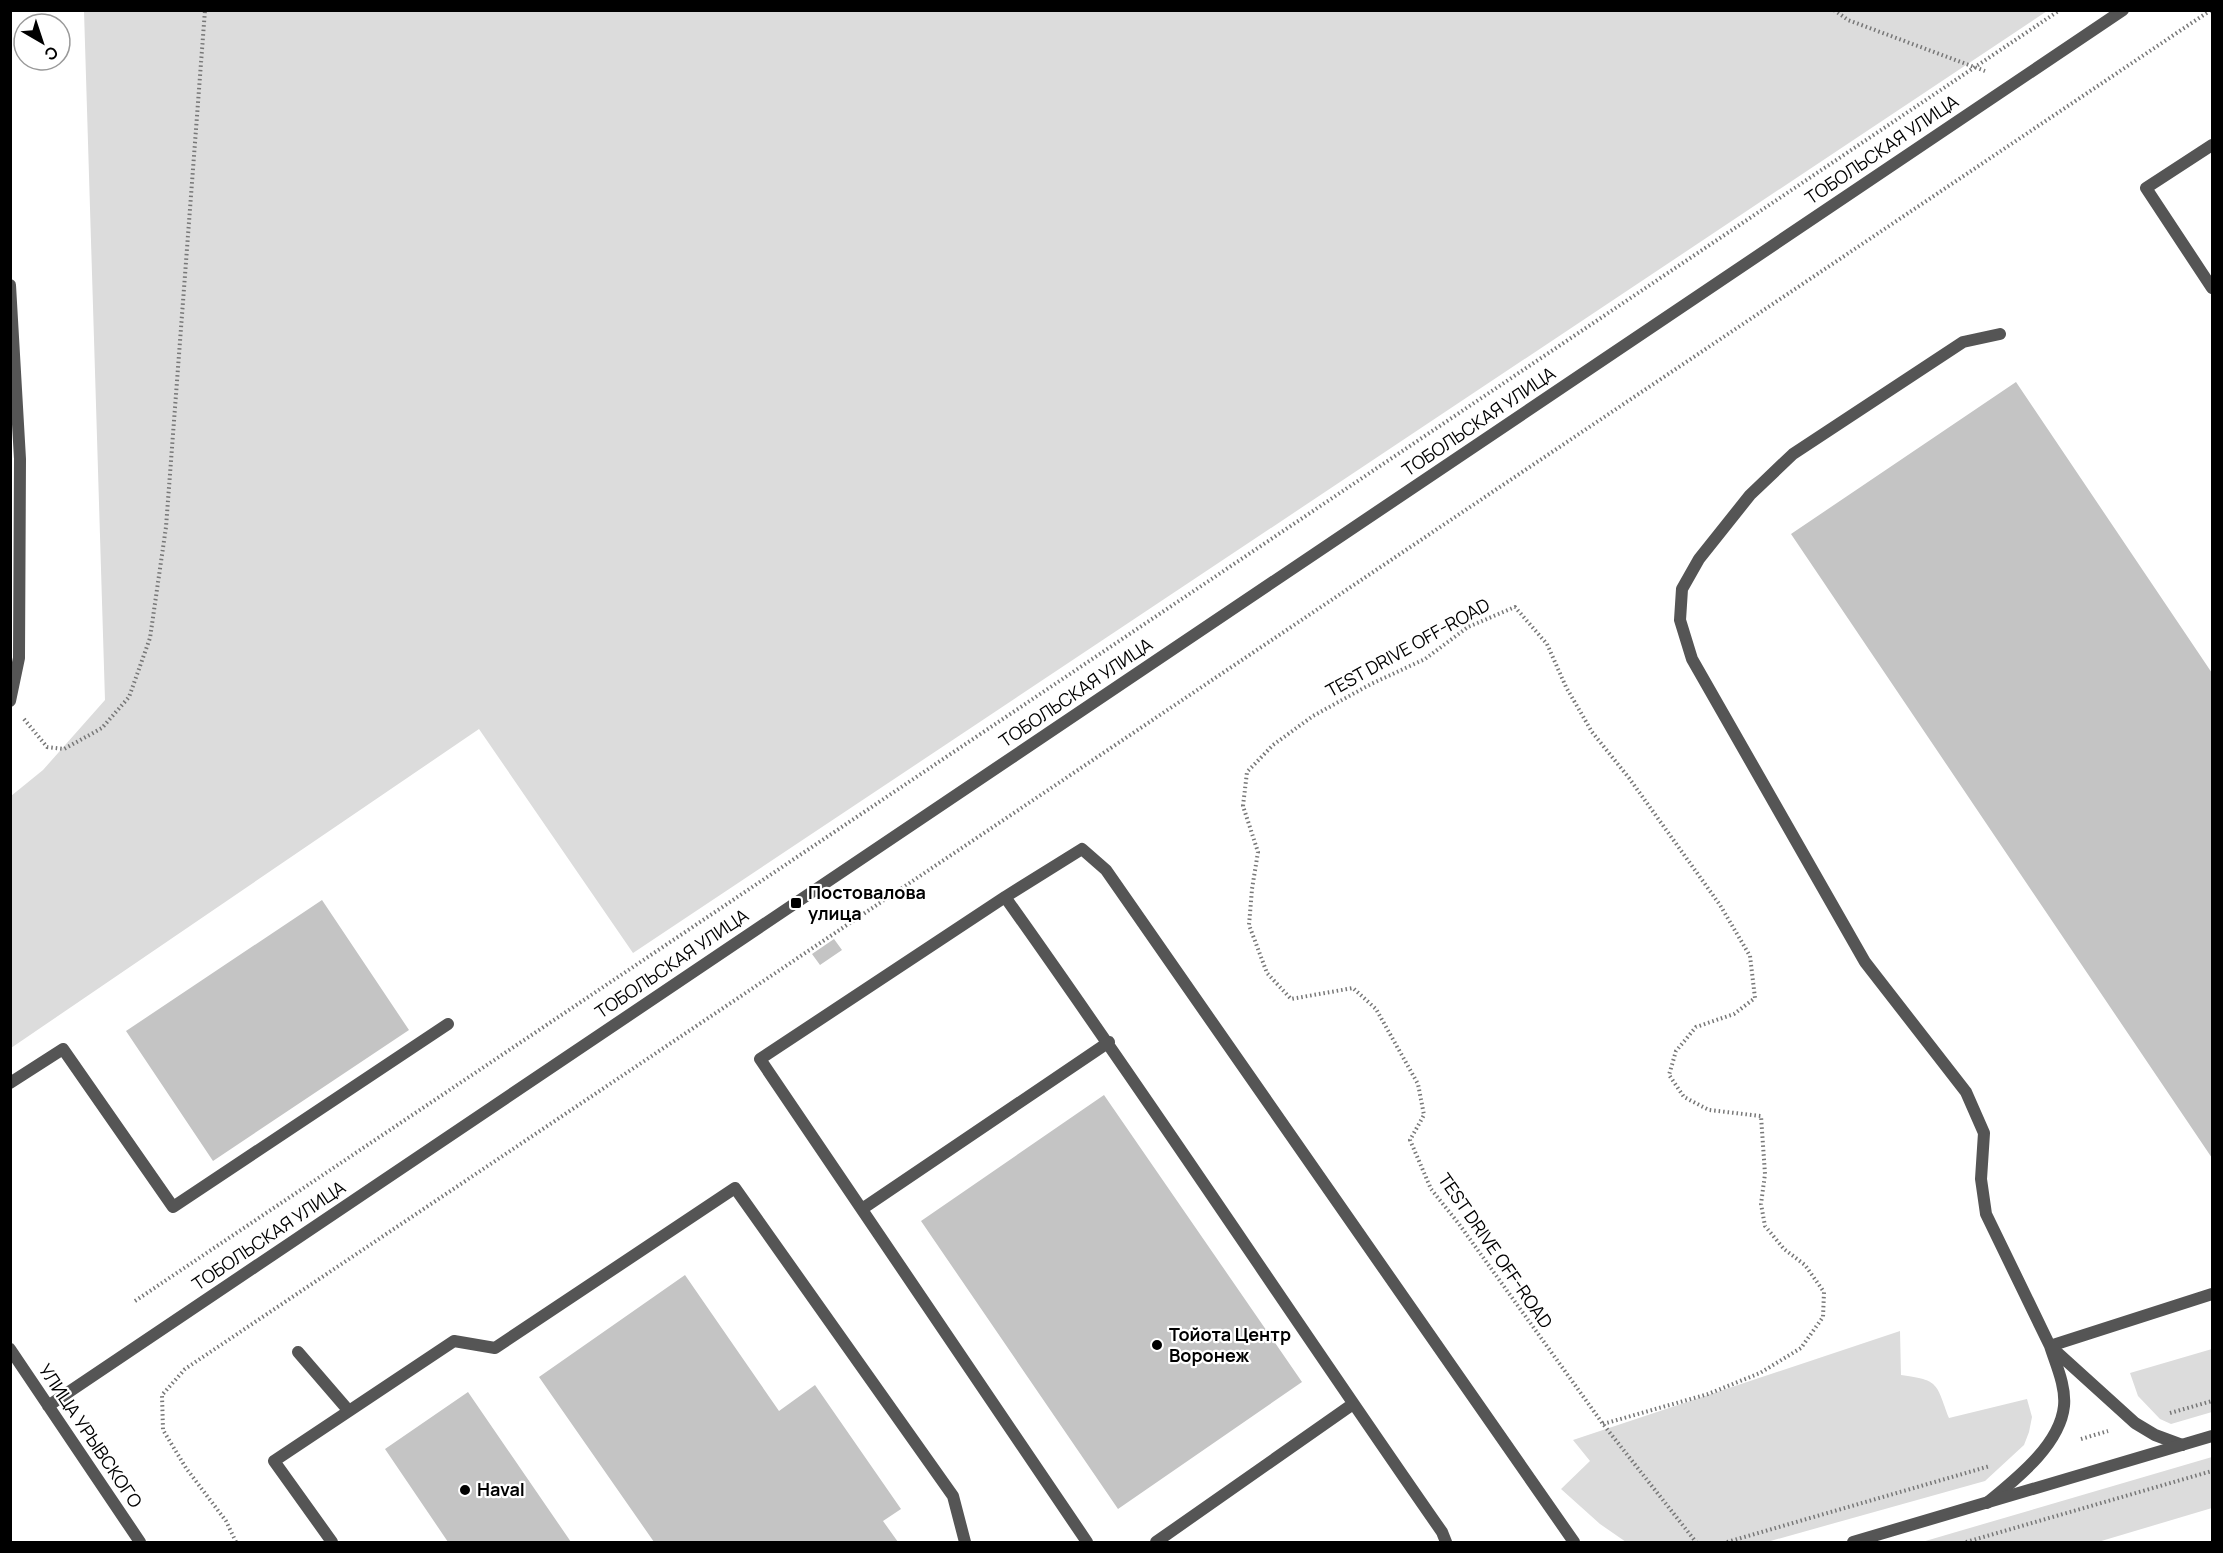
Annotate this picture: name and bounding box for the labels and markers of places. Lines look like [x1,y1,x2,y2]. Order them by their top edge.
place label: Постовалова улица [808,880,926,925]
marker: Постовалова улица [789,896,803,910]
place label: Тойота Центр Воронеж [1169,1322,1291,1367]
marker: Тойота Центр Воронеж [1150,1338,1164,1352]
place label: Haval [477,1477,525,1501]
marker: Haval [458,1483,472,1497]

